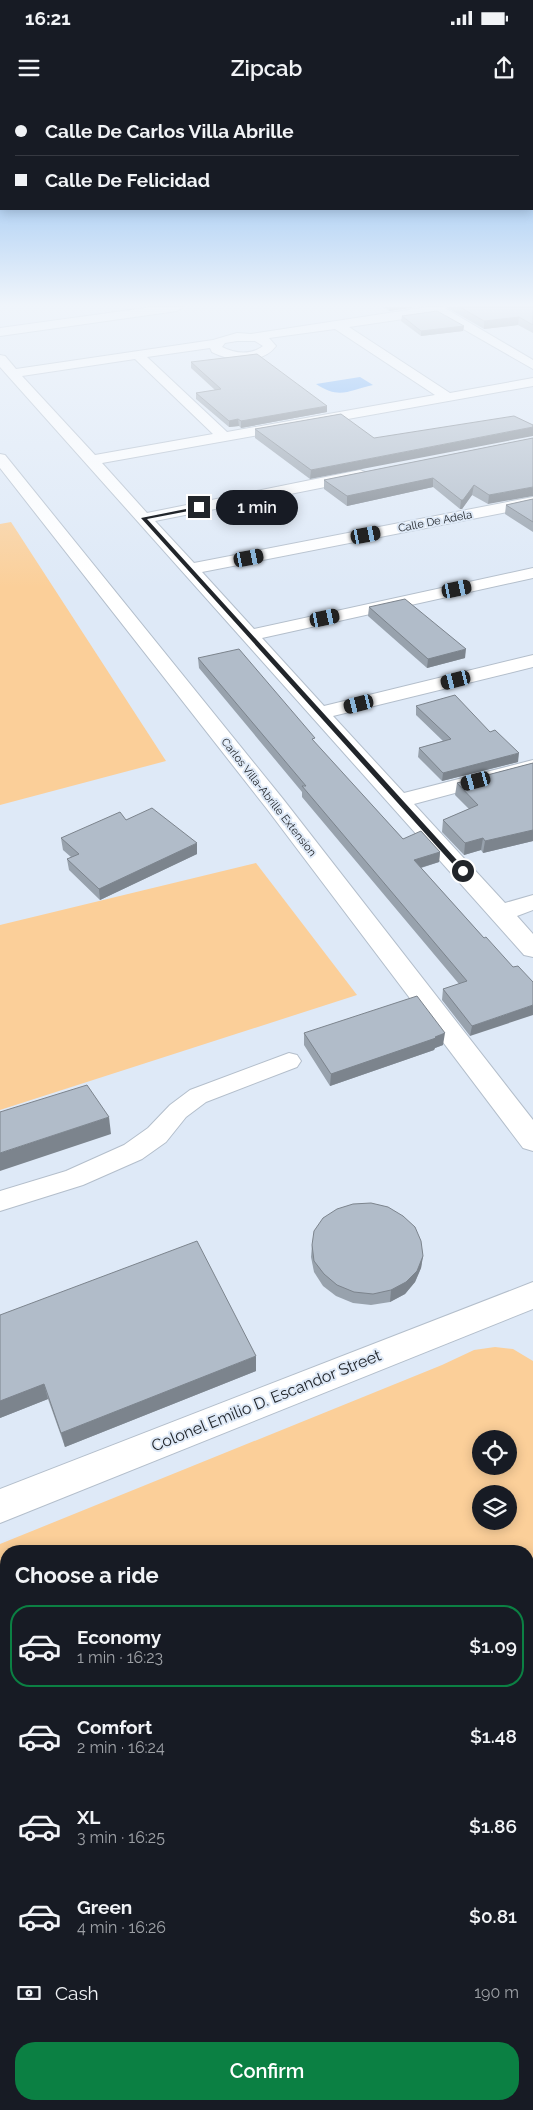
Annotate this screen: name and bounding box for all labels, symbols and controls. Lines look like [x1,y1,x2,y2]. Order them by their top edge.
text: 16:21 [25,7,71,29]
icon: menu [15,54,43,82]
icon: share [490,54,518,82]
text: Zipcab [231,55,302,81]
text: Calle De Carlos Villa Abrille [45,120,294,142]
text: Calle De Felicidad [45,169,210,191]
callout: 1 min [216,490,299,524]
route end [188,496,210,518]
text: 1 min [237,498,277,517]
street label: Calle De Adela [397,508,473,535]
car [349,525,382,545]
car [232,548,265,568]
car [440,579,473,599]
car [308,608,341,628]
car [439,669,472,691]
car [342,693,375,715]
street label: Carlos Villa-Abrille Extension [218,736,319,859]
car [459,770,492,792]
route start [452,860,474,882]
street label: Colonel Emilio D. Escandor Street [149,1345,384,1455]
map controls [472,1430,517,1530]
button: locate [472,1430,517,1475]
button: layers [472,1485,517,1530]
text: Choose a ride [15,1562,159,1588]
icon: car [17,1624,62,1669]
text: Economy [77,1626,161,1648]
text: $1.09 [469,1635,517,1657]
text: 1 min · 16:23 [77,1648,163,1667]
icon: car [17,1714,62,1759]
text: Comfort [77,1716,152,1738]
text: $1.48 [470,1725,517,1747]
text: 2 min · 16:24 [77,1738,165,1757]
icon: car [17,1804,62,1849]
text: XL [77,1806,100,1828]
text: $1.86 [469,1815,517,1837]
text: 3 min · 16:25 [77,1828,165,1847]
icon: car [17,1894,62,1939]
text: Green [77,1896,132,1918]
text: $0.81 [469,1905,517,1927]
text: 4 min · 16:26 [77,1918,166,1937]
icon: cash [15,1979,43,2007]
text: Cash [55,1982,99,2004]
text: 190 m [474,1983,519,2002]
button: Confirm [15,2042,519,2100]

